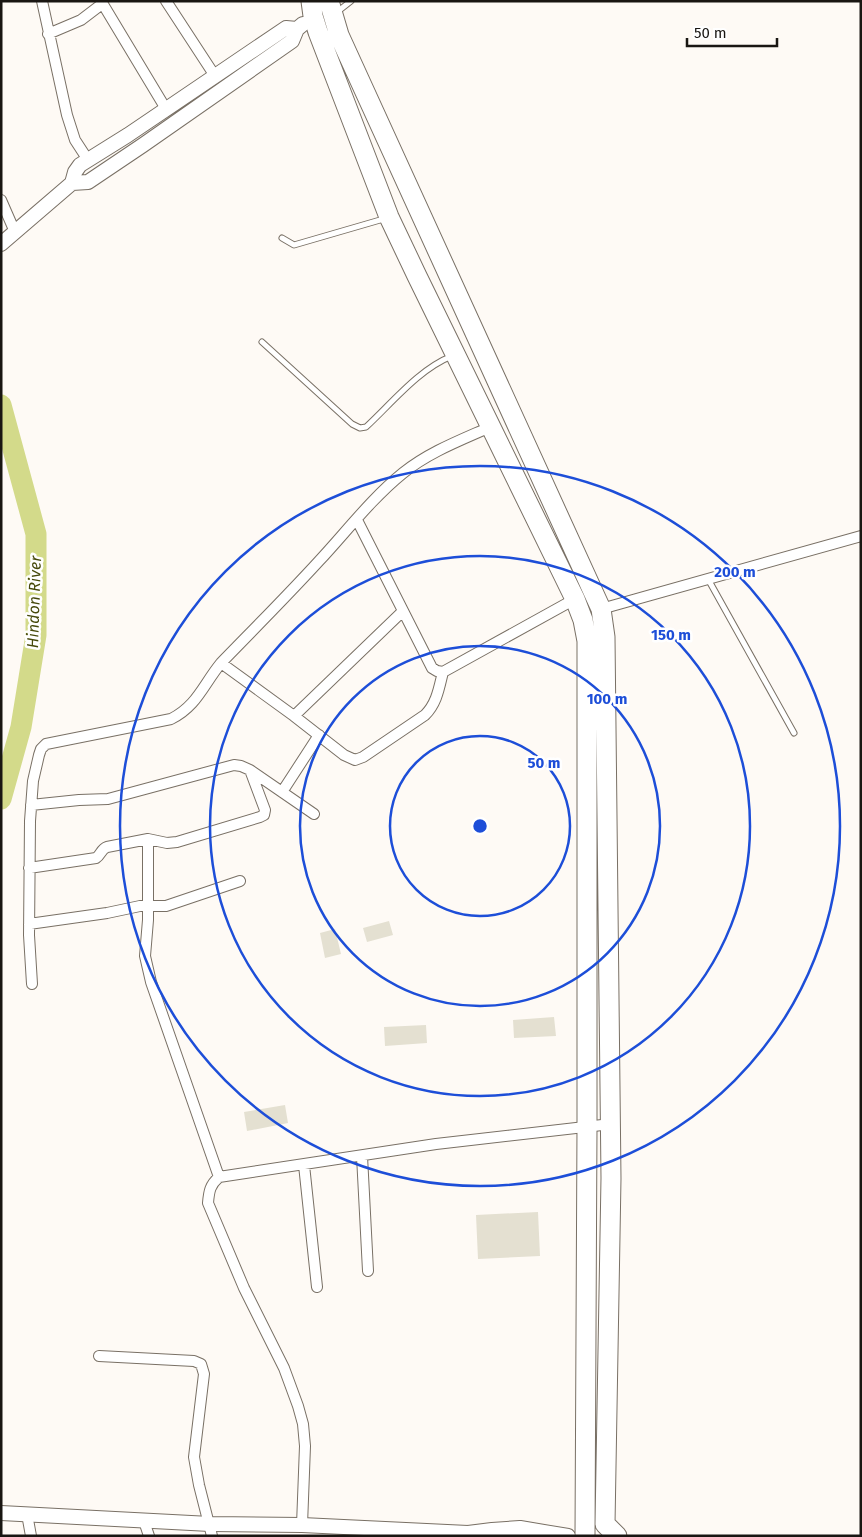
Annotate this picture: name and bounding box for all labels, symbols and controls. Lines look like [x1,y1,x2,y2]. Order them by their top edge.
scale bar [687,15,777,47]
text: 50 m [694,24,727,42]
water label: Hindon River [23,554,45,649]
text: 200 m [714,563,756,581]
text: 150 m [651,626,691,644]
text: 100 m [587,690,627,708]
text: 50 m [527,754,561,772]
centre of rings [471,817,489,835]

